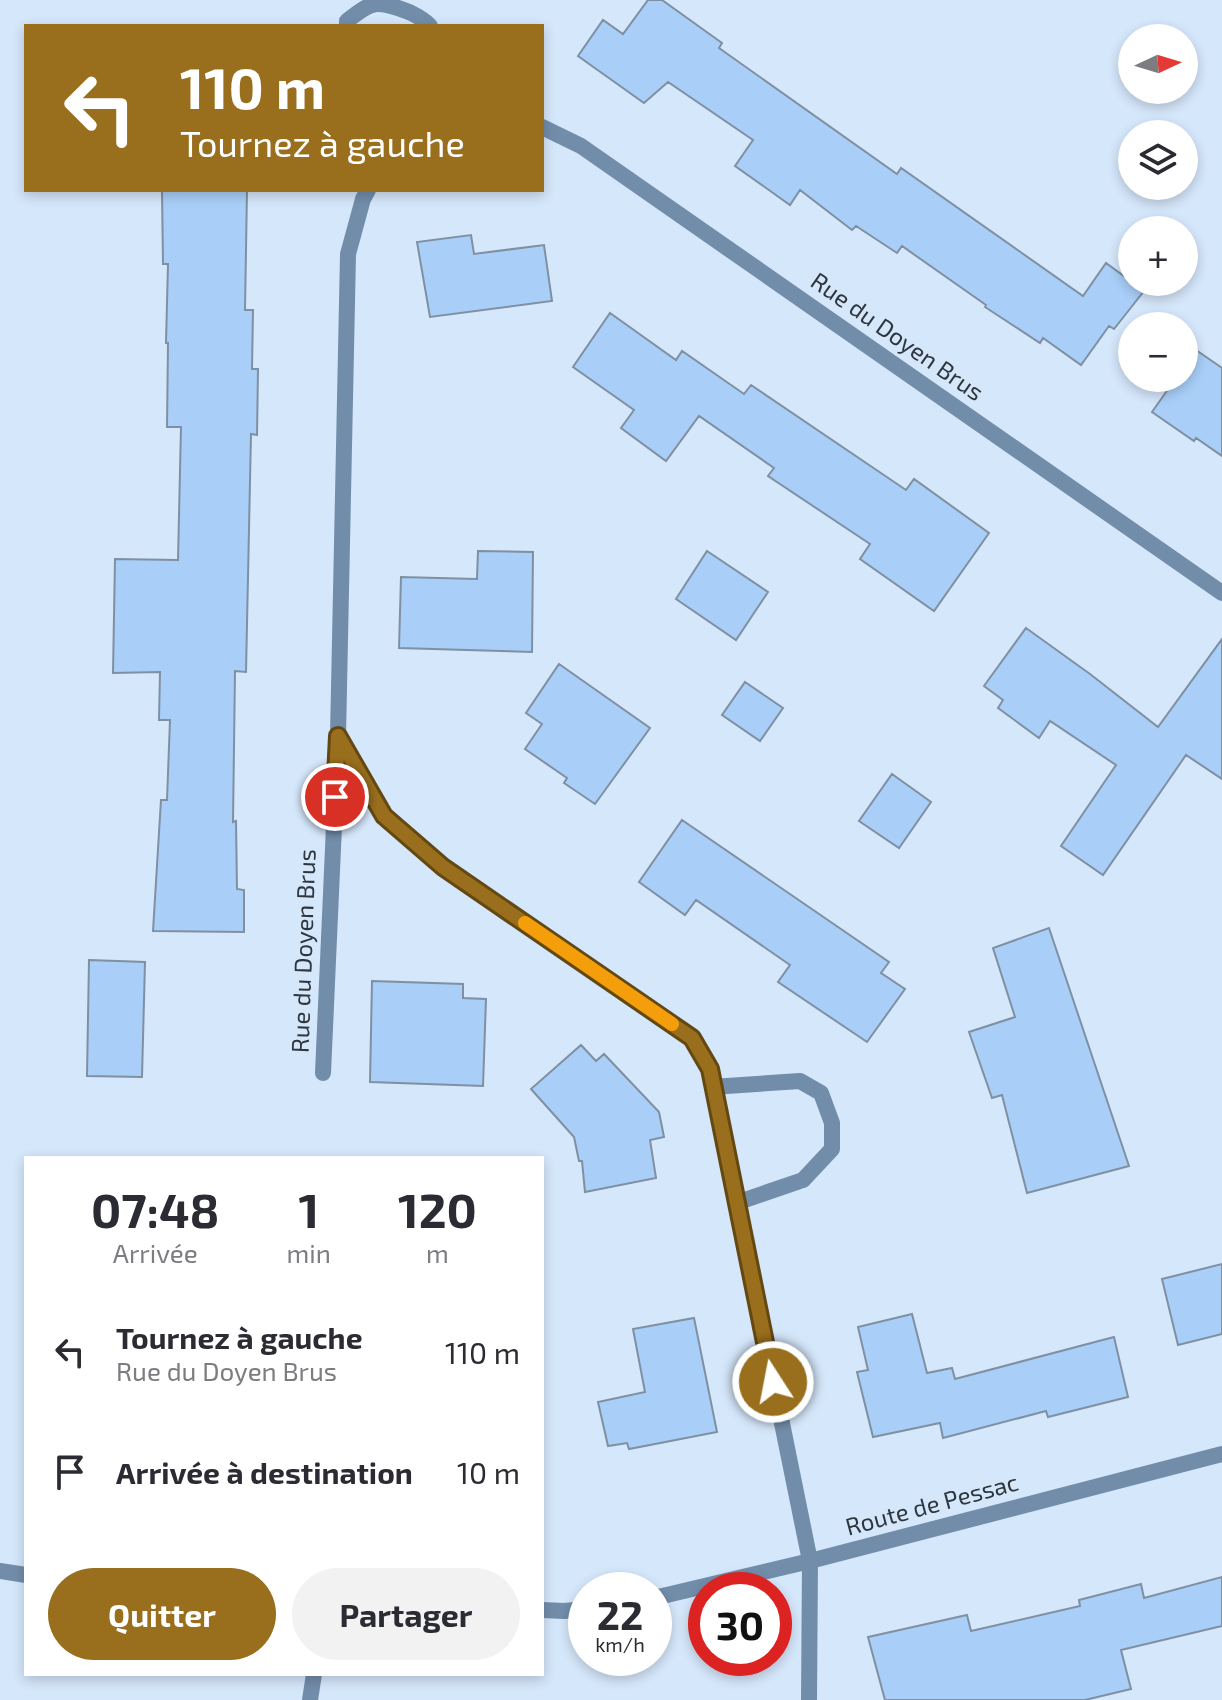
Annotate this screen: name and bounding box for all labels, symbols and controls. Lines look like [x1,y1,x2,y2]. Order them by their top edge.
north arrow [1118,24,1198,104]
map controls [1118,24,1198,392]
text: 110 m [180,53,325,120]
icon: left [48,56,152,160]
button: layers [1118,120,1198,200]
text: Tournez à gauche [180,121,465,164]
button: + [1118,216,1198,296]
street label: Rue du Doyen Brus [806,265,990,406]
button: − [1118,312,1198,392]
pin [301,763,369,831]
icon: arrive [313,775,357,819]
street label: Rue du Doyen Brus [284,848,321,1053]
text: 07:48 [91,1180,220,1238]
text: 1 [298,1180,319,1238]
text: 120 [398,1180,477,1238]
text: Arrivée [113,1237,198,1268]
text: min [287,1237,331,1268]
text: m [426,1237,449,1268]
text: Tournez à gauche [116,1319,363,1355]
icon: left [48,1330,92,1374]
text: 110 m [445,1334,520,1370]
position arrow [731,1340,815,1424]
text: Rue du Doyen Brus [116,1355,337,1386]
icon: arrive [48,1450,92,1494]
text: Arrivée à destination [116,1454,413,1490]
text: 10 m [457,1454,520,1490]
street label: Route de Pessac [842,1467,1021,1541]
button: Quitter [48,1568,276,1660]
button: Partager [292,1568,520,1660]
speed limit sign: 30 [688,1572,792,1676]
text: 22 [597,1590,643,1638]
text: km/h [595,1632,645,1656]

